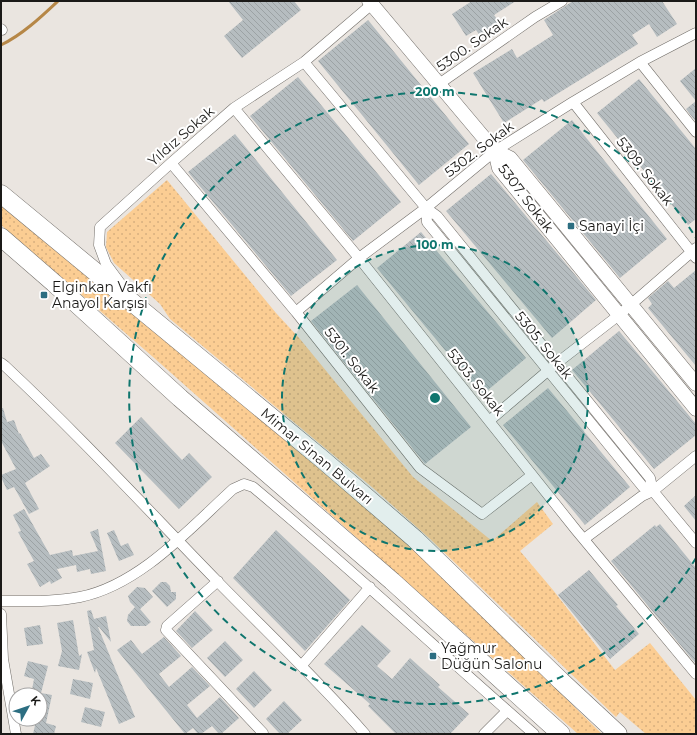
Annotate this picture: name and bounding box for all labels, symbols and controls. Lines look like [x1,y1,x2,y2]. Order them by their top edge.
street label: 5300. Sokak [433,12,512,75]
text: 200 m [415,84,455,99]
street label: Yıldız Sokak [144,102,218,170]
street label: 5302. Sokak [441,117,518,181]
street label: 5309. Sokak [613,133,678,209]
street label: 5307. Sokak [494,160,558,236]
place label: Sanayi İçi [579,217,644,235]
marker: Sanayi İçi [566,221,576,231]
text: 100 m [417,237,453,252]
place label: Elginkan Vakfı Anayol Karşısı [52,278,152,312]
marker: Elginkan Vakfı Anayol Karşısı [39,290,49,300]
street label: 5305. Sokak [511,308,577,383]
street label: 5301. Sokak [321,323,384,397]
street label: 5303. Sokak [443,345,509,420]
centre of rings [428,391,442,405]
street label: Mimar Sinan Bulvarı [257,404,377,508]
place label: Yağmur Düğün Salonu [441,639,542,673]
marker: Yağmur Düğün Salonu [428,651,438,661]
north arrow [8,687,48,727]
text: K [28,693,44,709]

